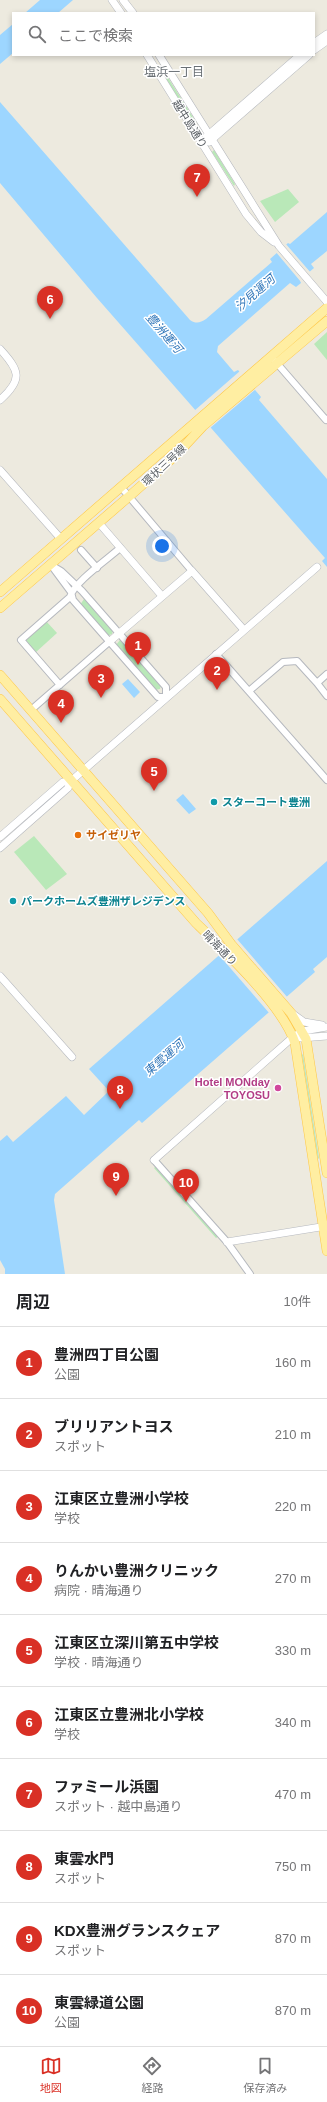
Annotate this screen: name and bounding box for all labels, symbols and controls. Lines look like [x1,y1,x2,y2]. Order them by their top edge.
search box [12,12,315,56]
icon: search [26,23,48,45]
text: ここで検索 [58,27,133,44]
district label: 塩浜一丁目 [144,65,204,79]
street label: 越中島通り [170,97,210,151]
pin: 7 [184,164,210,197]
water label: 汐見運河 [232,271,279,314]
pin: 6 [37,286,63,319]
water label: 豊洲運河 [143,310,186,357]
street label: 環状三号線 [140,442,188,488]
your location [152,536,172,556]
pin: 1 [125,632,151,665]
pin: 2 [204,657,230,690]
pin: 3 [88,665,114,698]
pin: 4 [48,690,74,723]
pin: 5 [141,758,167,791]
place label: スターコート豊洲 [222,796,310,808]
marker: スターコート豊洲 [209,797,219,807]
place label: サイゼリヤ [86,829,141,841]
marker: サイゼリヤ [73,830,83,840]
place label: パークホームズ豊洲ザレジデンス [21,895,185,907]
marker: パークホームズ豊洲ザレジデンス [8,896,18,906]
street label: 晴海通り [200,928,240,968]
water label: 東雲運河 [141,1036,188,1079]
pin: 8 [107,1076,133,1109]
place label: Hotel MONday TOYOSU [195,1076,271,1101]
marker: Hotel MONday TOYOSU [273,1083,283,1093]
pin: 9 [103,1163,129,1196]
pin: 10 [173,1169,199,1202]
text: 周辺 [16,1293,50,1312]
text: 10件 [284,1294,311,1309]
text: 豊洲四丁目公園 [54,1346,159,1363]
text: 1 [25,1355,33,1370]
text: 160 m [275,1355,311,1370]
text: 公園 [54,1367,80,1382]
text: ブリリアントヨス [54,1418,173,1435]
text: 2 [25,1427,33,1442]
text: 210 m [275,1427,311,1442]
text: スポット [54,1439,106,1454]
text: 江東区立豊洲小学校 [54,1490,189,1507]
text: 3 [25,1499,33,1514]
text: 220 m [275,1499,311,1514]
text: 学校 [54,1511,80,1526]
text: りんかい豊洲クリニック [54,1562,219,1579]
text: 4 [25,1571,33,1586]
text: 270 m [275,1571,311,1586]
text: 病院 · 晴海通り [54,1583,144,1598]
text: 江東区立深川第五中学校 [54,1634,219,1651]
text: 5 [25,1643,33,1658]
text: 330 m [275,1643,311,1658]
text: 学校 · 晴海通り [54,1655,144,1670]
text: 江東区立豊洲北小学校 [54,1706,204,1723]
text: 6 [25,1715,33,1730]
text: 340 m [275,1715,311,1730]
text: 学校 [54,1727,80,1742]
text: ファミール浜園 [54,1778,159,1795]
text: 7 [25,1787,33,1802]
text: 470 m [275,1787,311,1802]
text: スポット · 越中島通り [54,1799,183,1814]
text: 東雲水門 [54,1850,114,1867]
text: 8 [25,1859,33,1874]
text: 750 m [275,1859,311,1874]
text: スポット [54,1871,106,1886]
text: KDX豊洲グランスクェア [54,1922,220,1939]
text: 9 [25,1931,33,1946]
text: 870 m [275,1931,311,1946]
text: スポット [54,1943,106,1958]
text: 東雲緑道公園 [54,1994,144,2011]
text: 10 [22,2003,36,2018]
text: 870 m [275,2003,311,2018]
text: 公園 [54,2015,80,2030]
tab: 地図 [40,2055,62,2095]
tab: 経路 [141,2055,163,2095]
tab: 保存済み [243,2055,287,2095]

